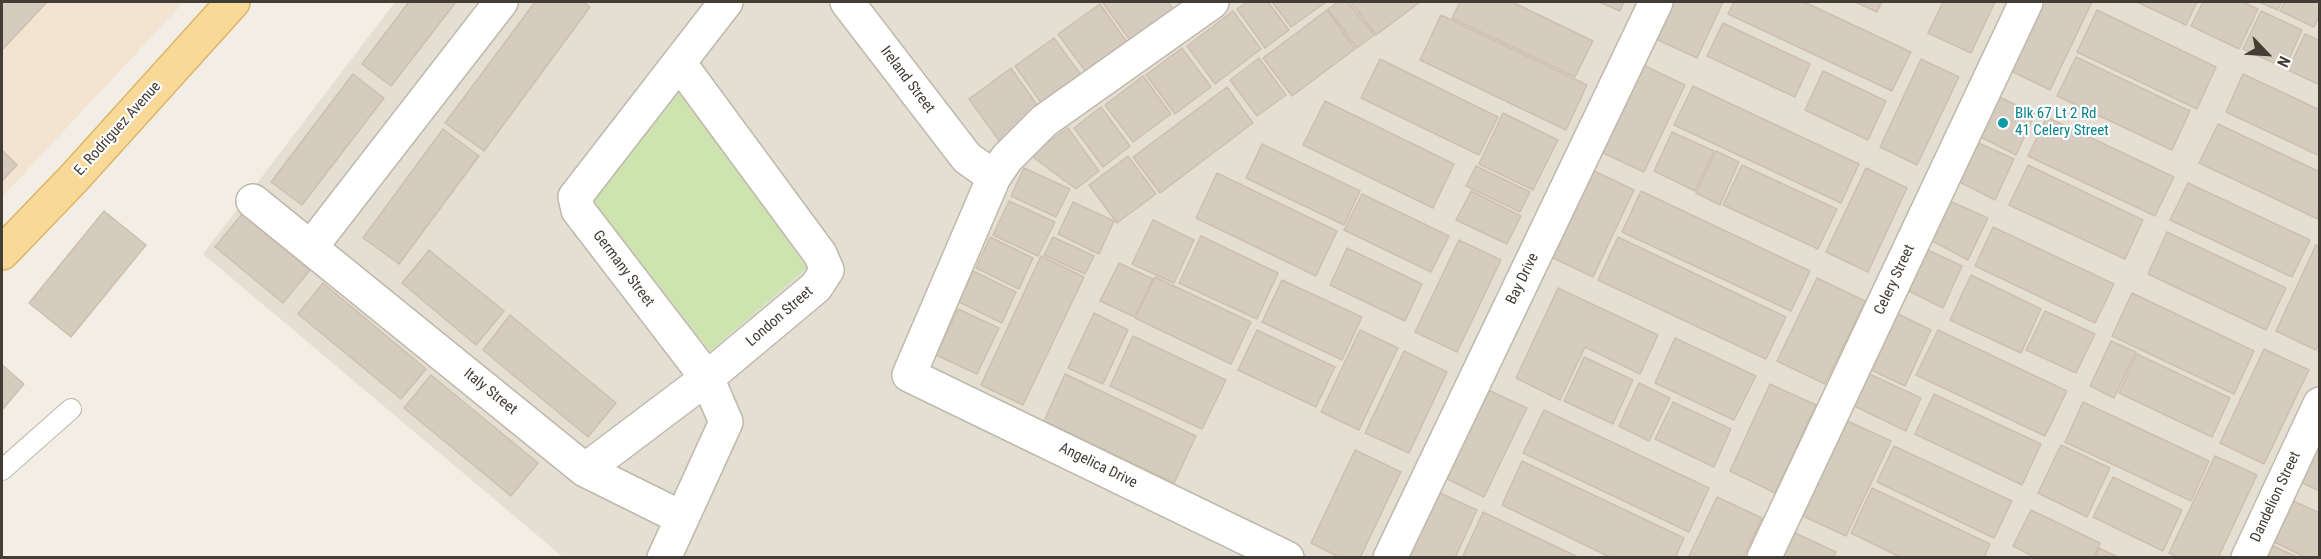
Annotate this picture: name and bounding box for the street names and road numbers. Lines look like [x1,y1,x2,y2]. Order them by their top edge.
street label: Ireland Street [876,43,938,117]
street label: E. Rodriguez Avenue [71,78,165,180]
street label: Germany Street [588,227,658,311]
street label: Celery Street [1871,242,1919,318]
street label: Bay Drive [1503,250,1543,308]
street label: London Street [743,283,817,351]
street label: Italy Street [460,365,520,419]
street label: Angelica Drive [1056,439,1140,493]
street label: Dandelion Street [2247,449,2305,545]

